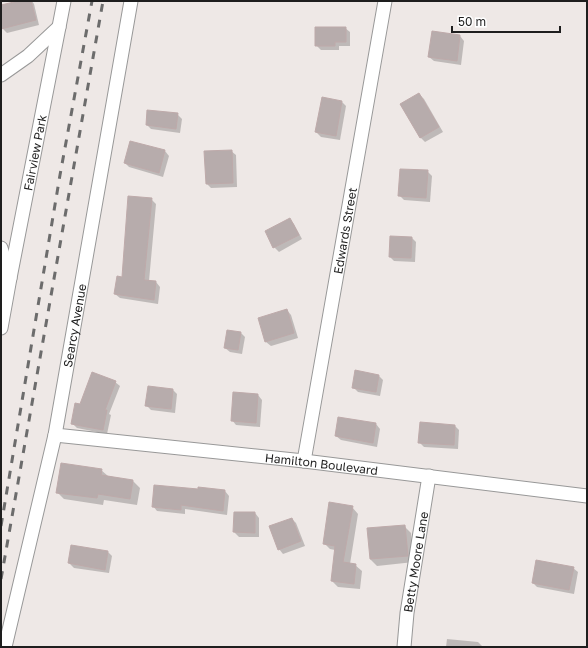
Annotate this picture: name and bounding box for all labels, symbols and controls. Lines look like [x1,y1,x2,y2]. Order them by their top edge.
scale bar [452,8,560,34]
text: 50 m [458,14,486,29]
street label: Fairview Park [20,113,49,192]
street label: Edwards Street [330,186,360,275]
street label: Searcy Avenue [60,283,89,368]
street label: Hamilton Boulevard [264,449,379,478]
street label: Betty Moore Lane [400,510,431,613]

